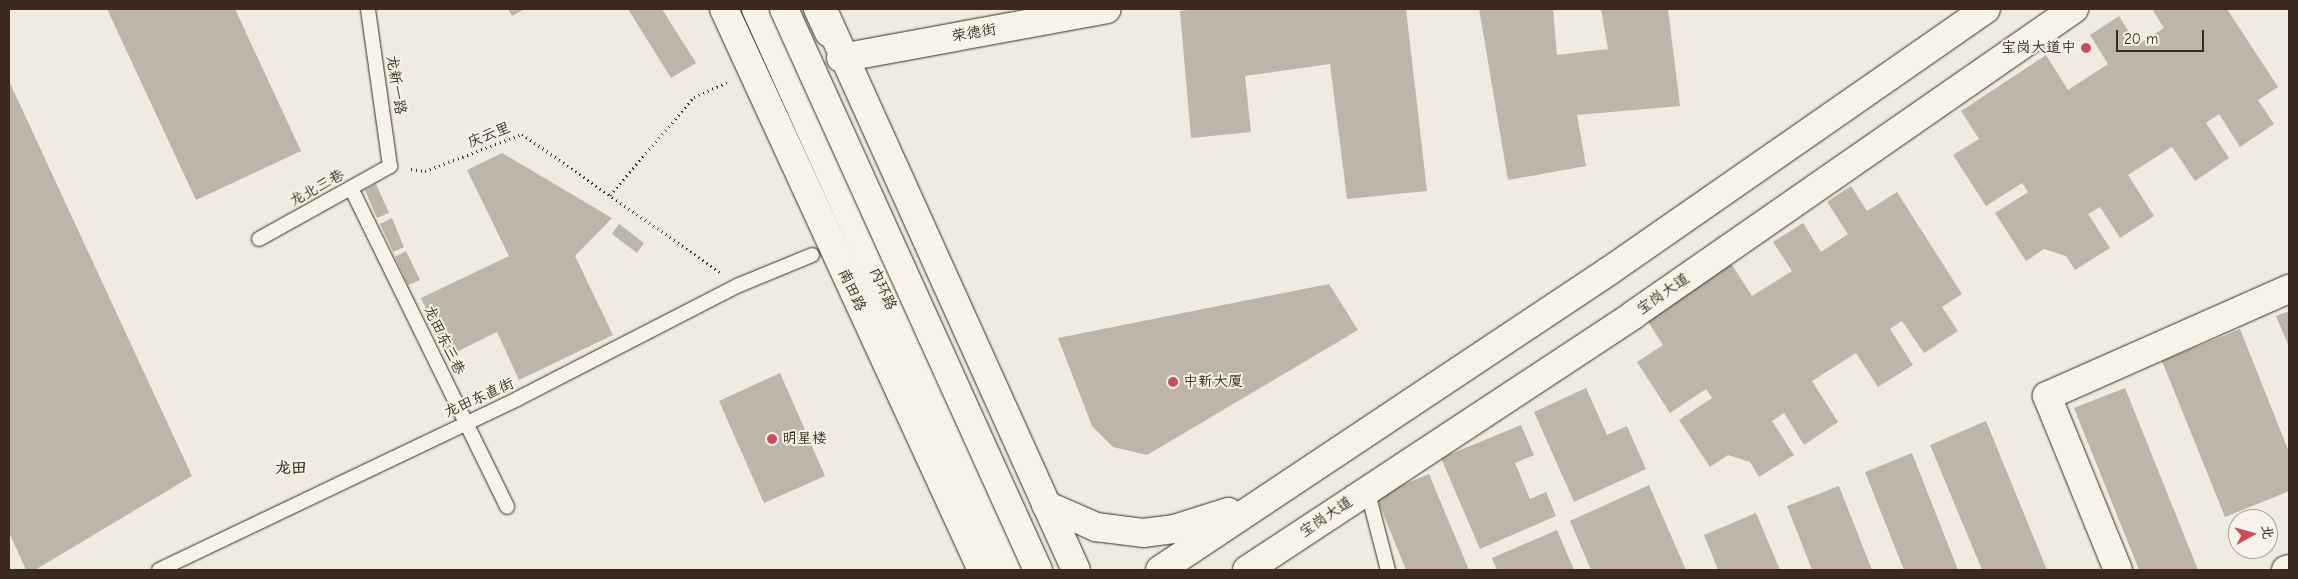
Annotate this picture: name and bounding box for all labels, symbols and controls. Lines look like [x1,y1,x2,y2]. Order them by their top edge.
street label: 荣德街 [950,20,998,46]
scale bar [2118,20,2206,52]
text: 20 m [2124,30,2158,48]
place label: 宝岗大道中 [2001,39,2076,57]
marker: 宝岗大道中 [2080,42,2092,54]
street label: 龙新一路 [382,54,410,116]
street label: 庆云里 [465,119,513,151]
street label: 龙北三巷 [286,166,348,210]
street label: 内环路 [866,265,900,313]
street label: 南田路 [834,266,870,314]
street label: 宝岗大道 [1633,269,1693,319]
street label: 龙田东三巷 [419,302,469,378]
place label: 中新大厦 [1183,373,1243,391]
street label: 龙田东直街 [441,375,517,421]
marker: 中新大厦 [1167,376,1179,388]
place label: 明星楼 [782,430,827,448]
marker: 明星楼 [766,433,778,445]
district label: 龙田 [275,458,307,478]
street label: 宝岗大道 [1296,493,1356,541]
north arrow [2228,509,2278,559]
text: 北 [2258,524,2277,540]

